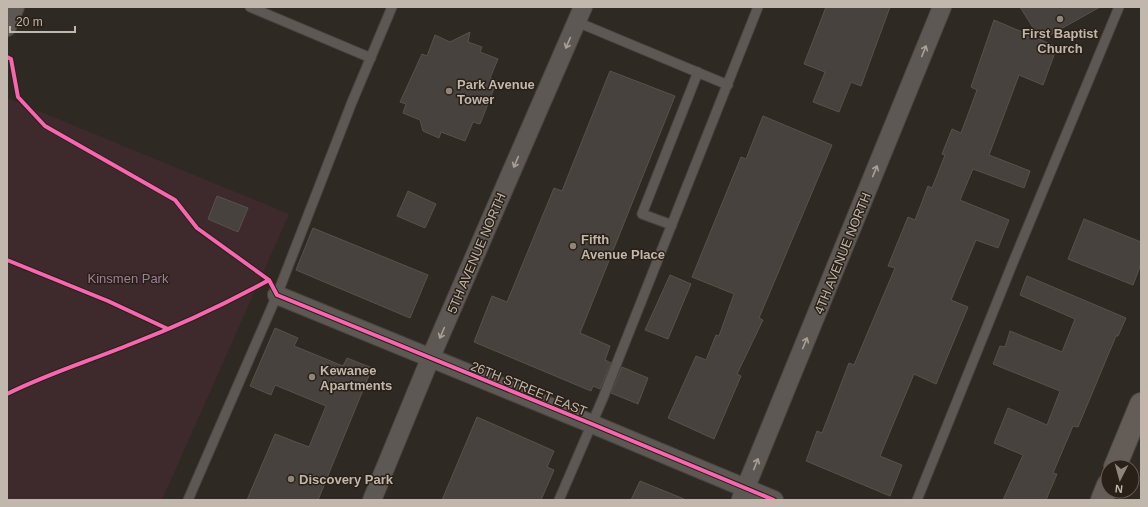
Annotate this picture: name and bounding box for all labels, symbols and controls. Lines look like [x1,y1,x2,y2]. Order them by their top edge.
scale bar [10,8,75,34]
marker: First Baptist Church [1055,14,1065,24]
text: 20 m [16,15,43,29]
place label: First Baptist Church [1022,26,1099,56]
one-way arrow [563,36,571,48]
one-way arrow [921,45,929,57]
place label: Park Avenue Tower [457,77,535,107]
marker: Park Avenue Tower [444,86,454,96]
one-way arrow [512,156,519,168]
one-way arrow [872,166,879,178]
street label: 4TH AVENUE NORTH [811,190,874,316]
street label: 5TH AVENUE NORTH [444,191,509,316]
place label: Fifth Avenue Place [581,232,665,262]
marker: Fifth Avenue Place [568,241,578,251]
park label: Kinsmen Park [88,271,169,286]
one-way arrow [438,326,445,338]
one-way arrow [801,338,809,350]
street label: 26TH STREET EAST [469,358,589,419]
place label: Kewanee Apartments [320,363,392,393]
marker: Kewanee Apartments [307,372,317,382]
one-way arrow [752,458,760,470]
north arrow [1100,459,1140,499]
place label: Discovery Park [299,472,394,487]
marker: Discovery Park [286,474,296,484]
text: N [1114,483,1124,495]

